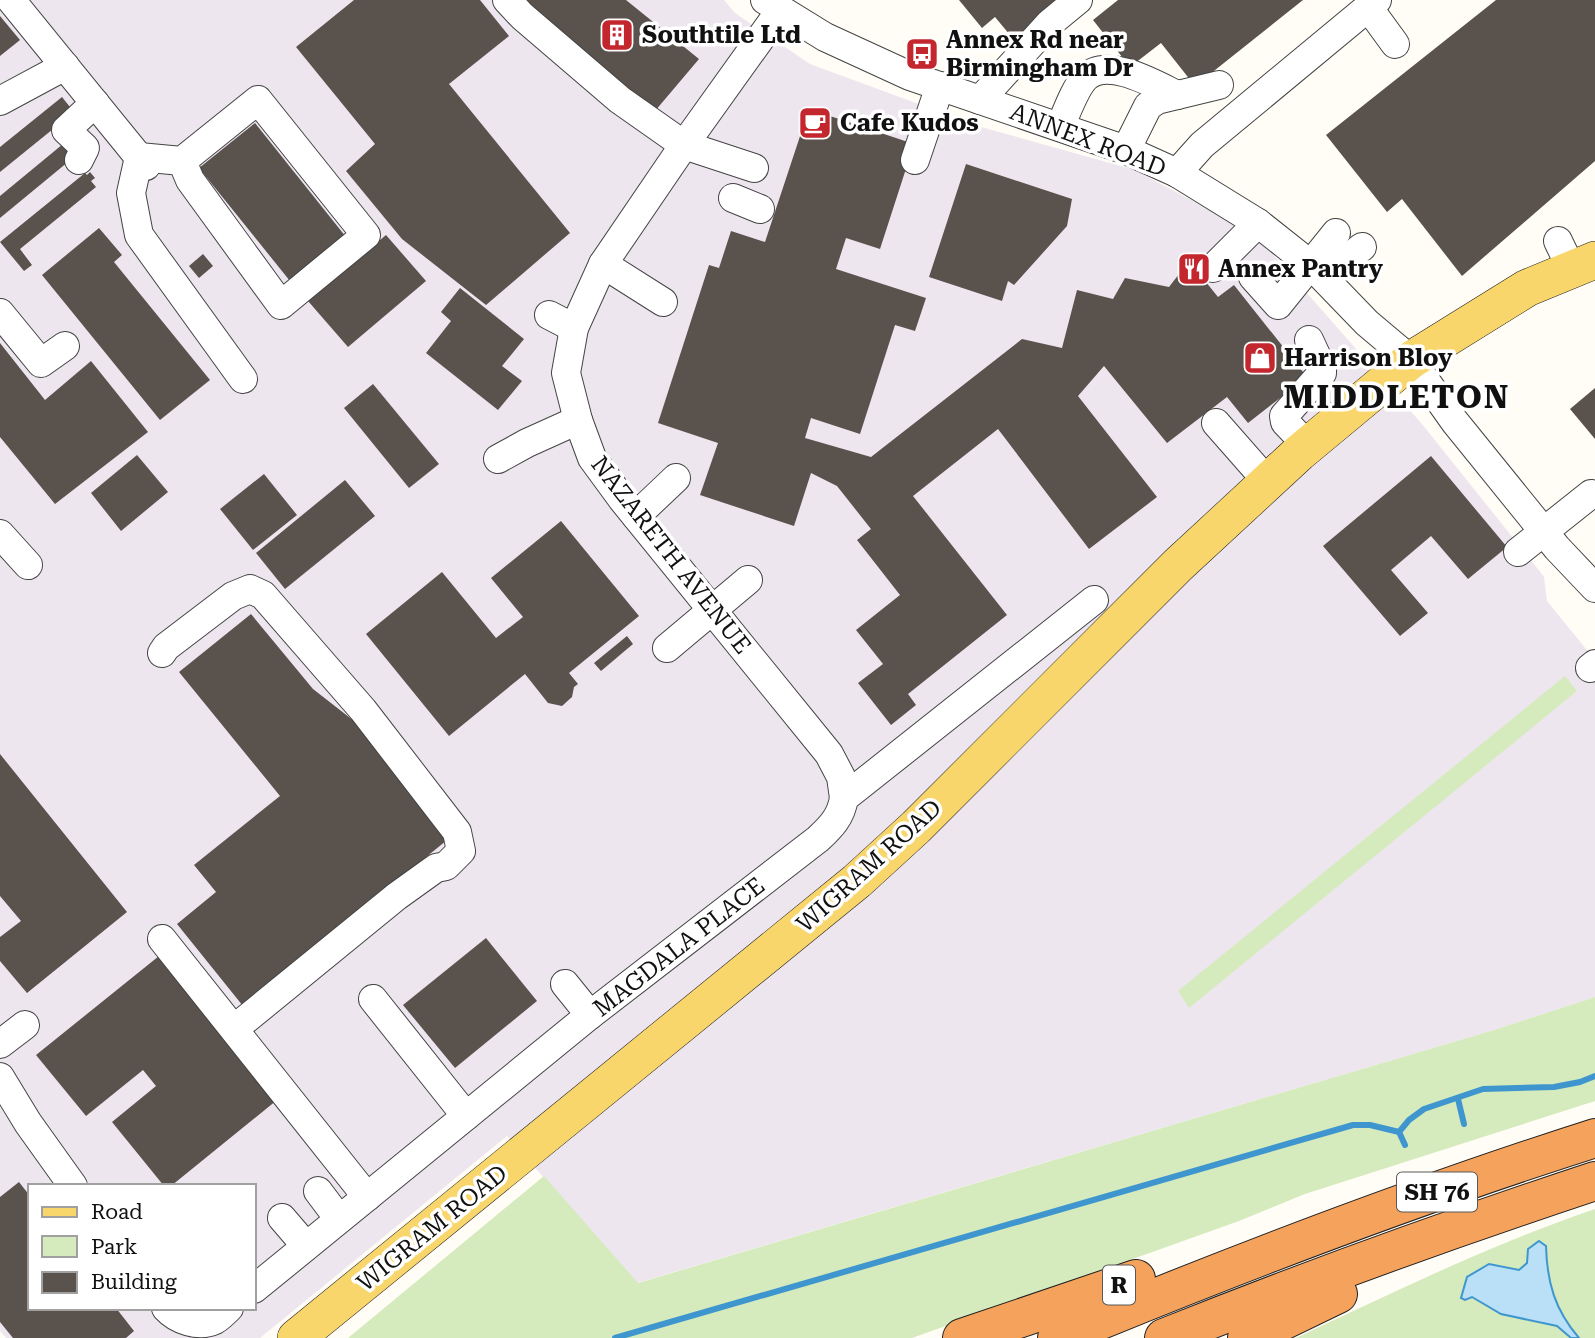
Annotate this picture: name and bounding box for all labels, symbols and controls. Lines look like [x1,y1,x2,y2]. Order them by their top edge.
building icon: Southtile Ltd [598,16,636,54]
place label: Southtile Ltd [642,21,801,49]
place label: Annex Rd near Birmingham Dr [946,26,1134,82]
bus stop icon: Annex Rd near Birmingham Dr [903,35,941,73]
street label: ANNEX ROAD [1006,97,1170,183]
cafe icon: Cafe Kudos [796,104,834,142]
place label: Cafe Kudos [840,109,979,137]
restaurant icon: Annex Pantry [1175,250,1213,288]
place label: Annex Pantry [1218,255,1384,283]
shop icon: Harrison Bloy [1241,339,1279,377]
place label: Harrison Bloy [1284,344,1453,372]
district label: MIDDLETON [1284,378,1510,416]
street label: NAZARETH AVENUE [585,451,757,659]
street label: WIGRAM ROAD [791,794,947,938]
street label: MAGDALA PLACE [588,871,770,1023]
street label: WIGRAM ROAD [351,1159,513,1297]
road number: SH 76 [1397,1172,1477,1212]
legend [28,1184,256,1310]
text: Road [91,1200,143,1224]
text: Park [91,1235,137,1259]
road number: R [1103,1266,1135,1304]
text: Building [91,1270,177,1294]

